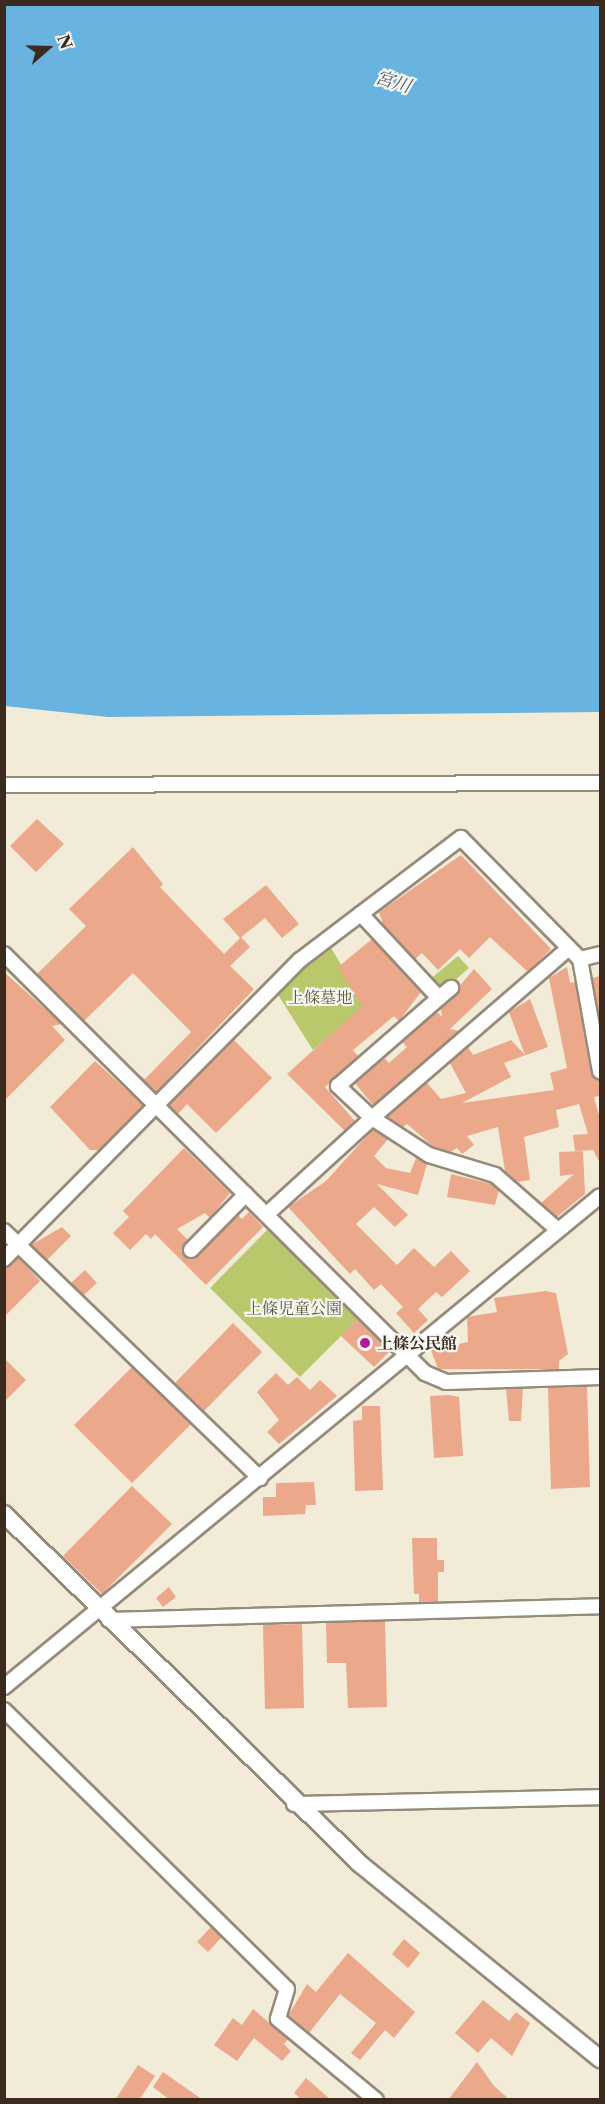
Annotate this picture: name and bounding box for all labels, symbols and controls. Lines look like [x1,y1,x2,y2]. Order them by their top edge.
north arrow [18,18,78,78]
text: N [53,32,77,52]
water label: 宮川 [373,66,413,98]
park label: 上條墓地 [288,987,352,1007]
park label: 上條児童公園 [246,1298,342,1318]
place label: 上條公民館 [377,1333,457,1353]
marker: 上條公民館 [358,1336,372,1350]

